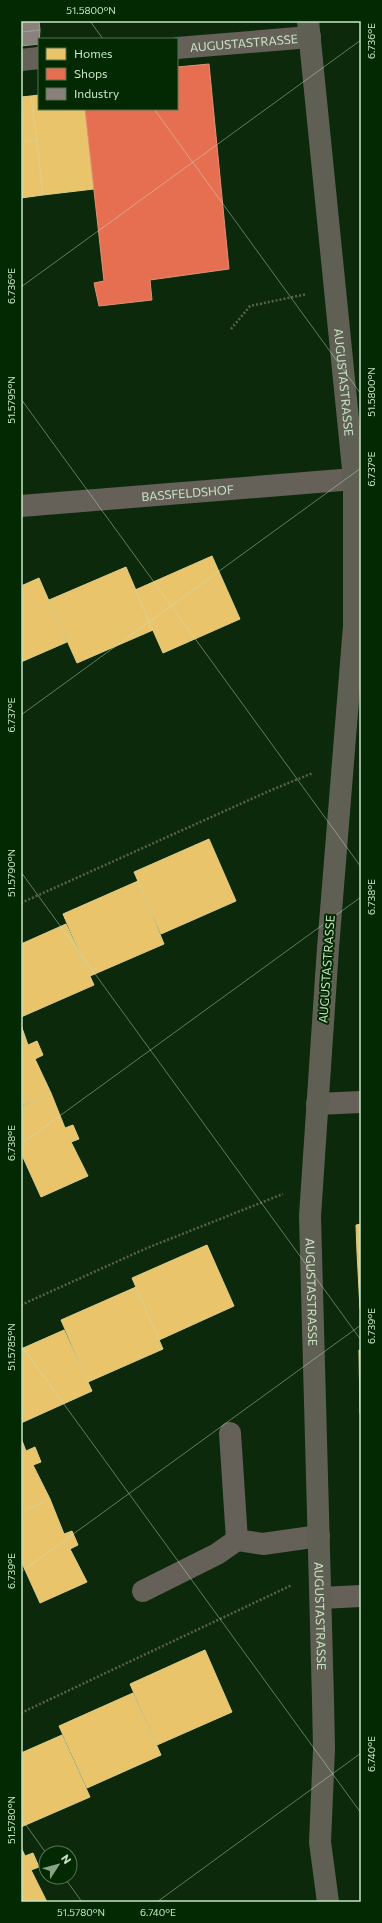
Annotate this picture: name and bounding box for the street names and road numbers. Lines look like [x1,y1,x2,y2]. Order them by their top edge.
street label: AUGUSTASTRASSE [189,31,298,54]
street label: AUGUSTASTRASSE [332,328,357,437]
street label: BASSFELDSHOF [141,482,234,503]
street label: AUGUSTASTRASSE [315,915,337,1023]
street label: AUGUSTASTRASSE [304,1238,320,1346]
street label: AUGUSTASTRASSE [312,1562,329,1670]

